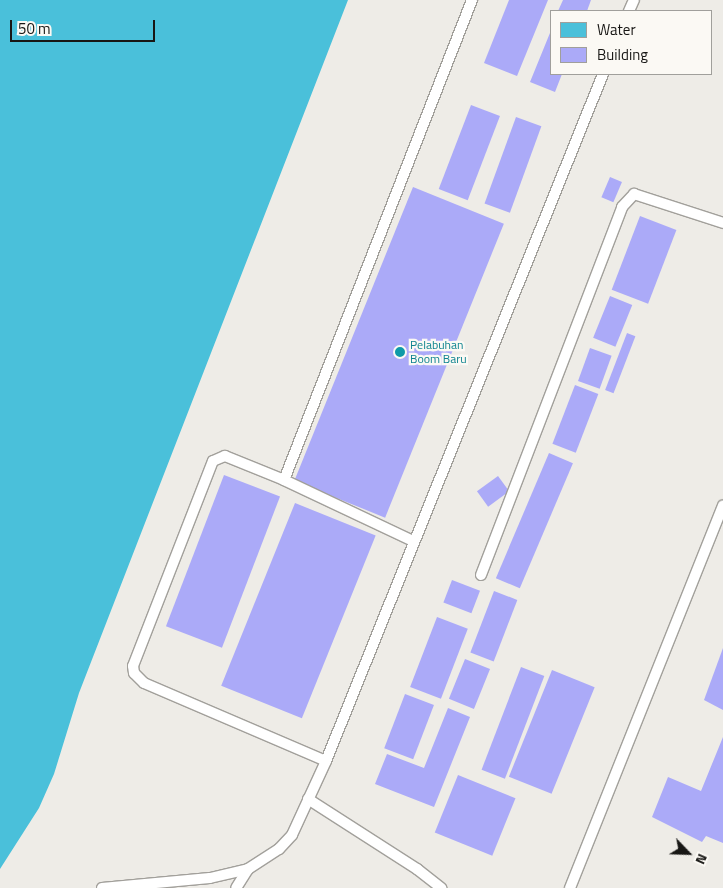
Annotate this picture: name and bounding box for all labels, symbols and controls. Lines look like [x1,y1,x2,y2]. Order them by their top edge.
scale bar [12,10,158,42]
legend [550,10,713,75]
text: 50 m [18,17,51,40]
text: Water [597,18,636,41]
text: Building [597,43,648,66]
place label: Pelabuhan Boom Baru [410,338,467,366]
marker: Pelabuhan Boom Baru [394,346,406,358]
north arrow [663,828,713,878]
text: N [691,851,714,868]

